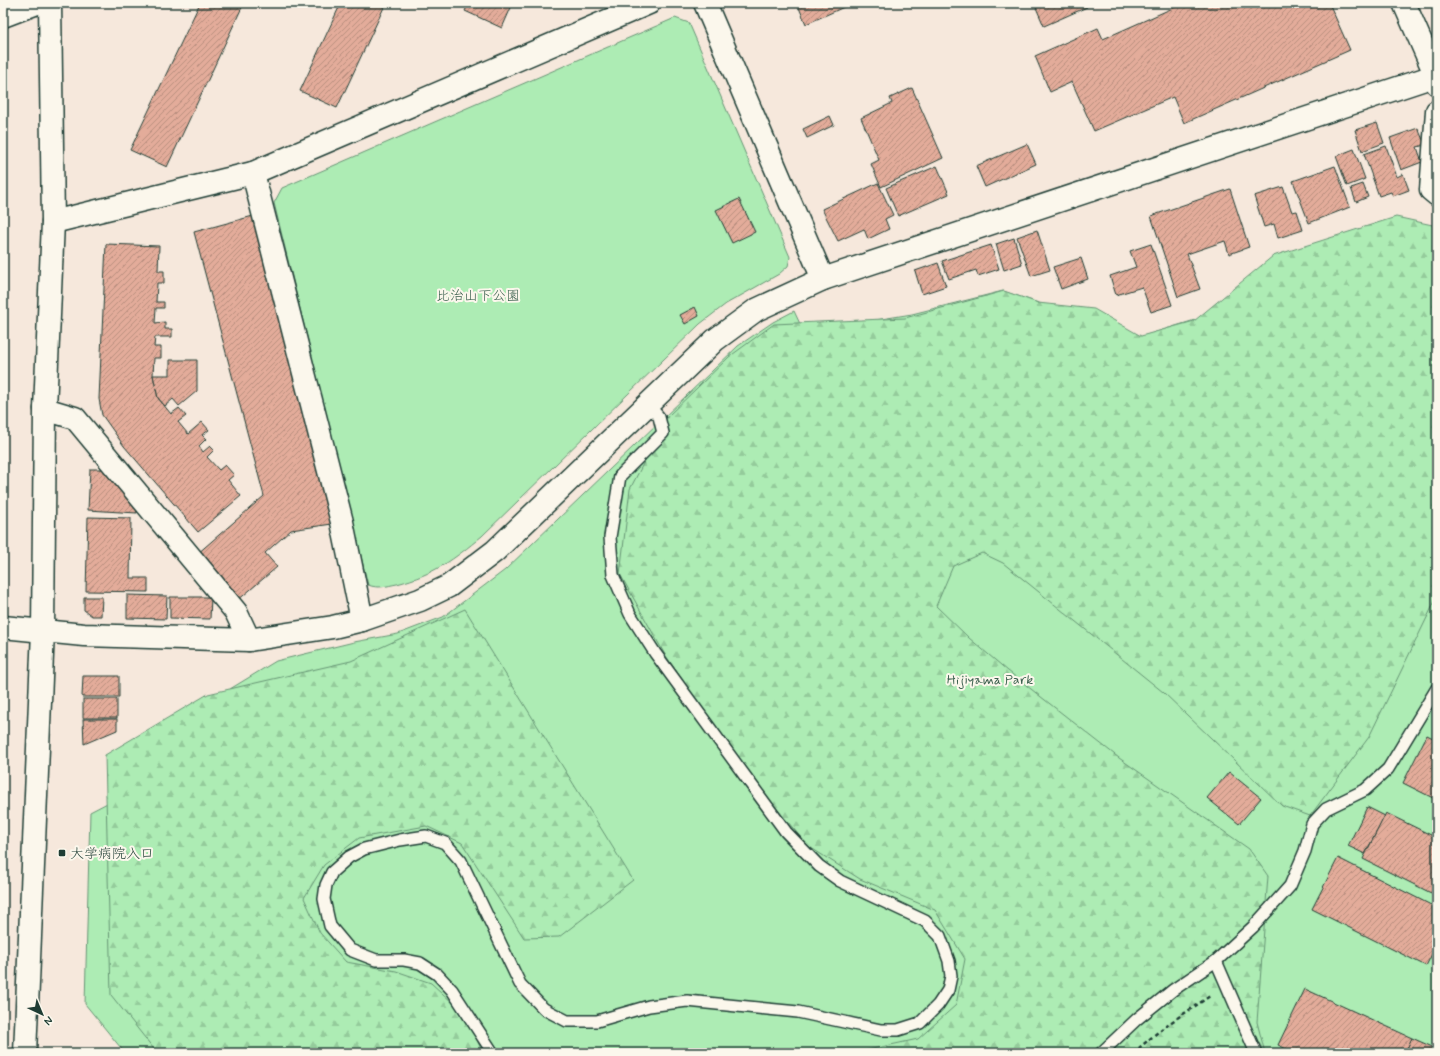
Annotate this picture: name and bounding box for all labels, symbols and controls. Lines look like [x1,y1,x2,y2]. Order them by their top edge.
park label: 比治山下公園 [436,287,520,305]
park label: Hijiyama Park [947,671,1033,689]
place label: 大学病院入口 [70,845,154,863]
marker: 大学病院入口 [57,848,67,858]
north arrow [22,994,62,1034]
text: N [41,1013,56,1028]

